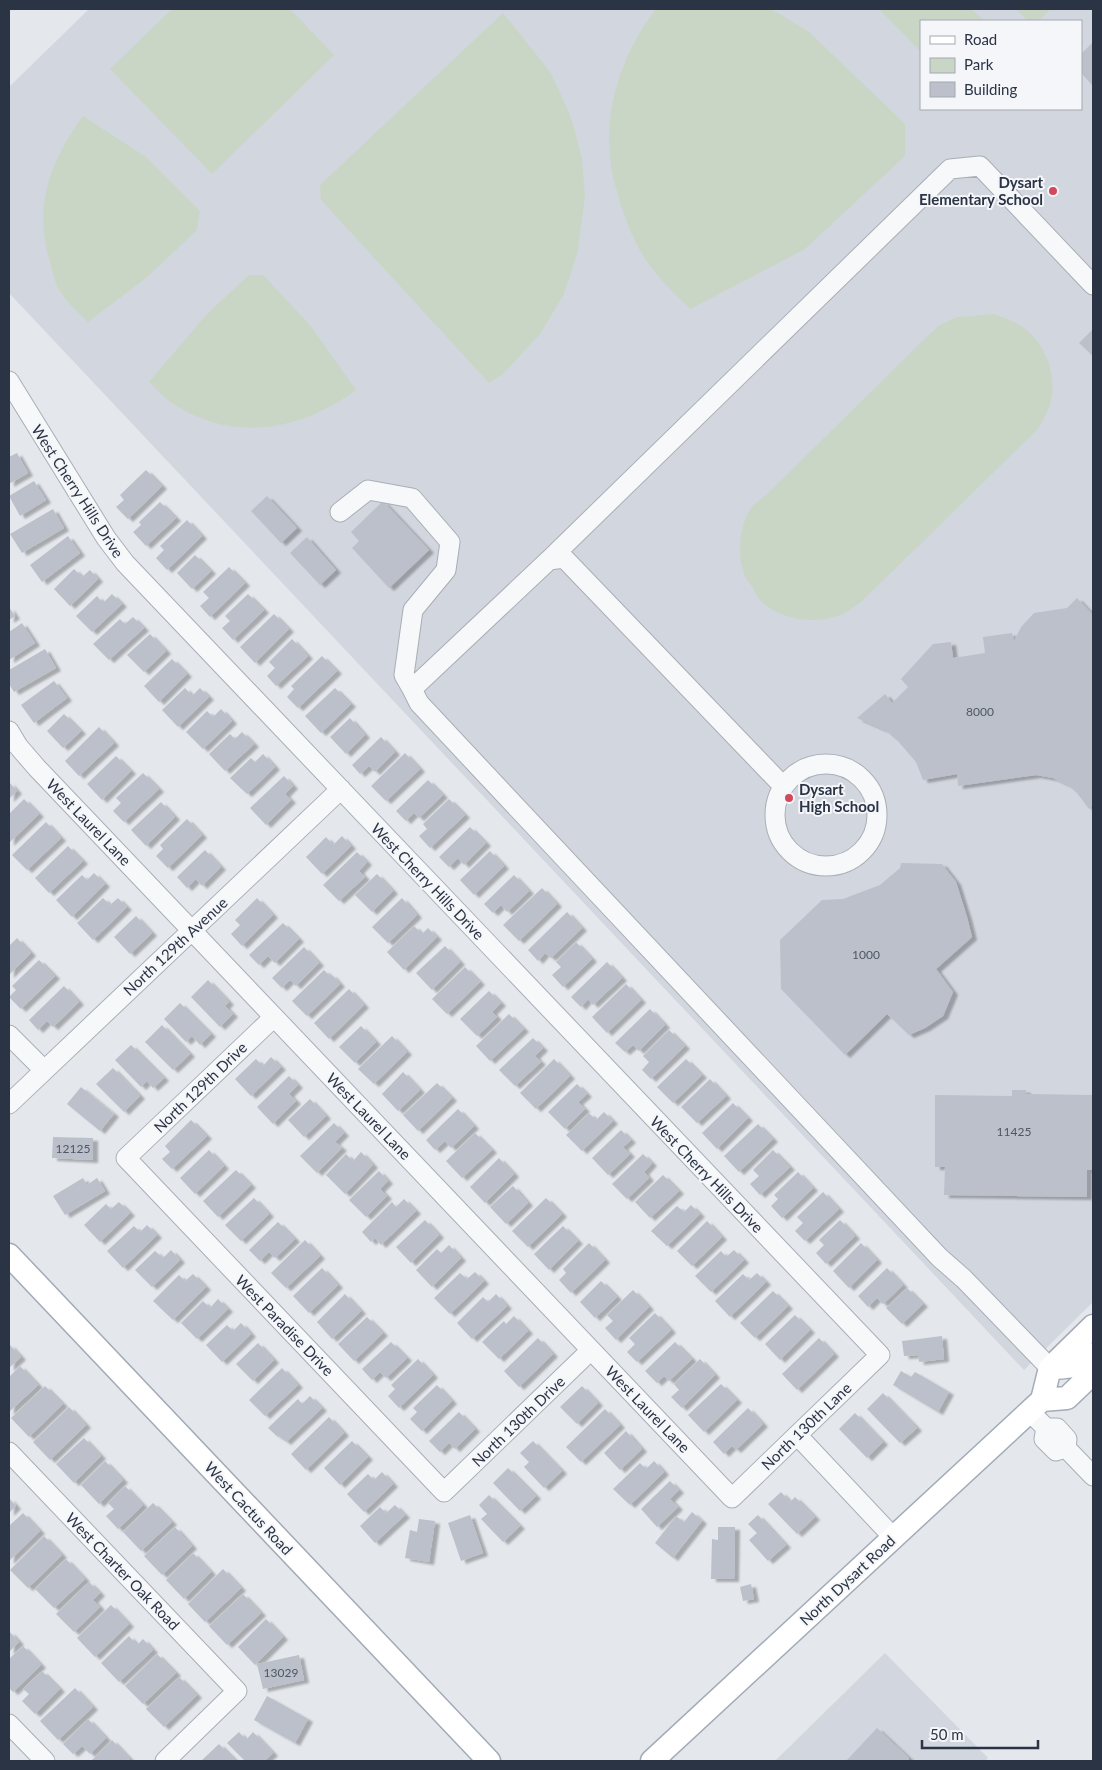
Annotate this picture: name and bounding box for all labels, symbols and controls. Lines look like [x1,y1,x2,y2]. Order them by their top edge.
legend [920,20,1082,110]
text: Road [964,30,997,48]
text: Park [964,55,994,73]
text: Building [964,80,1017,98]
place label: Dysart Elementary School [919,173,1043,208]
marker: Dysart Elementary School [1047,185,1059,197]
street label: West Cherry Hills Drive [28,421,128,561]
house number: 8000 [966,704,994,719]
street label: West Laurel Lane [43,775,135,869]
place label: Dysart High School [799,780,879,815]
marker: Dysart High School [783,792,795,804]
street label: West Cherry Hills Drive [368,819,488,943]
street label: North 129th Avenue [119,893,231,999]
house number: 1000 [852,947,880,962]
street label: North 129th Drive [150,1038,250,1136]
street label: West Laurel Lane [323,1069,415,1163]
street label: West Cherry Hills Drive [647,1112,767,1236]
house number: 11425 [997,1124,1031,1139]
house number: 12125 [56,1141,90,1156]
street label: West Paradise Drive [232,1271,338,1379]
street label: West Laurel Lane [602,1362,694,1456]
street label: North 130th Drive [468,1372,568,1470]
street label: North 130th Lane [757,1379,855,1473]
street label: West Cactus Road [201,1458,297,1558]
street label: West Charter Oak Road [62,1509,184,1633]
street label: North Dysart Road [796,1531,898,1629]
house number: 13029 [264,1665,298,1680]
scale bar [922,1718,1038,1750]
text: 50 m [930,1725,964,1743]

